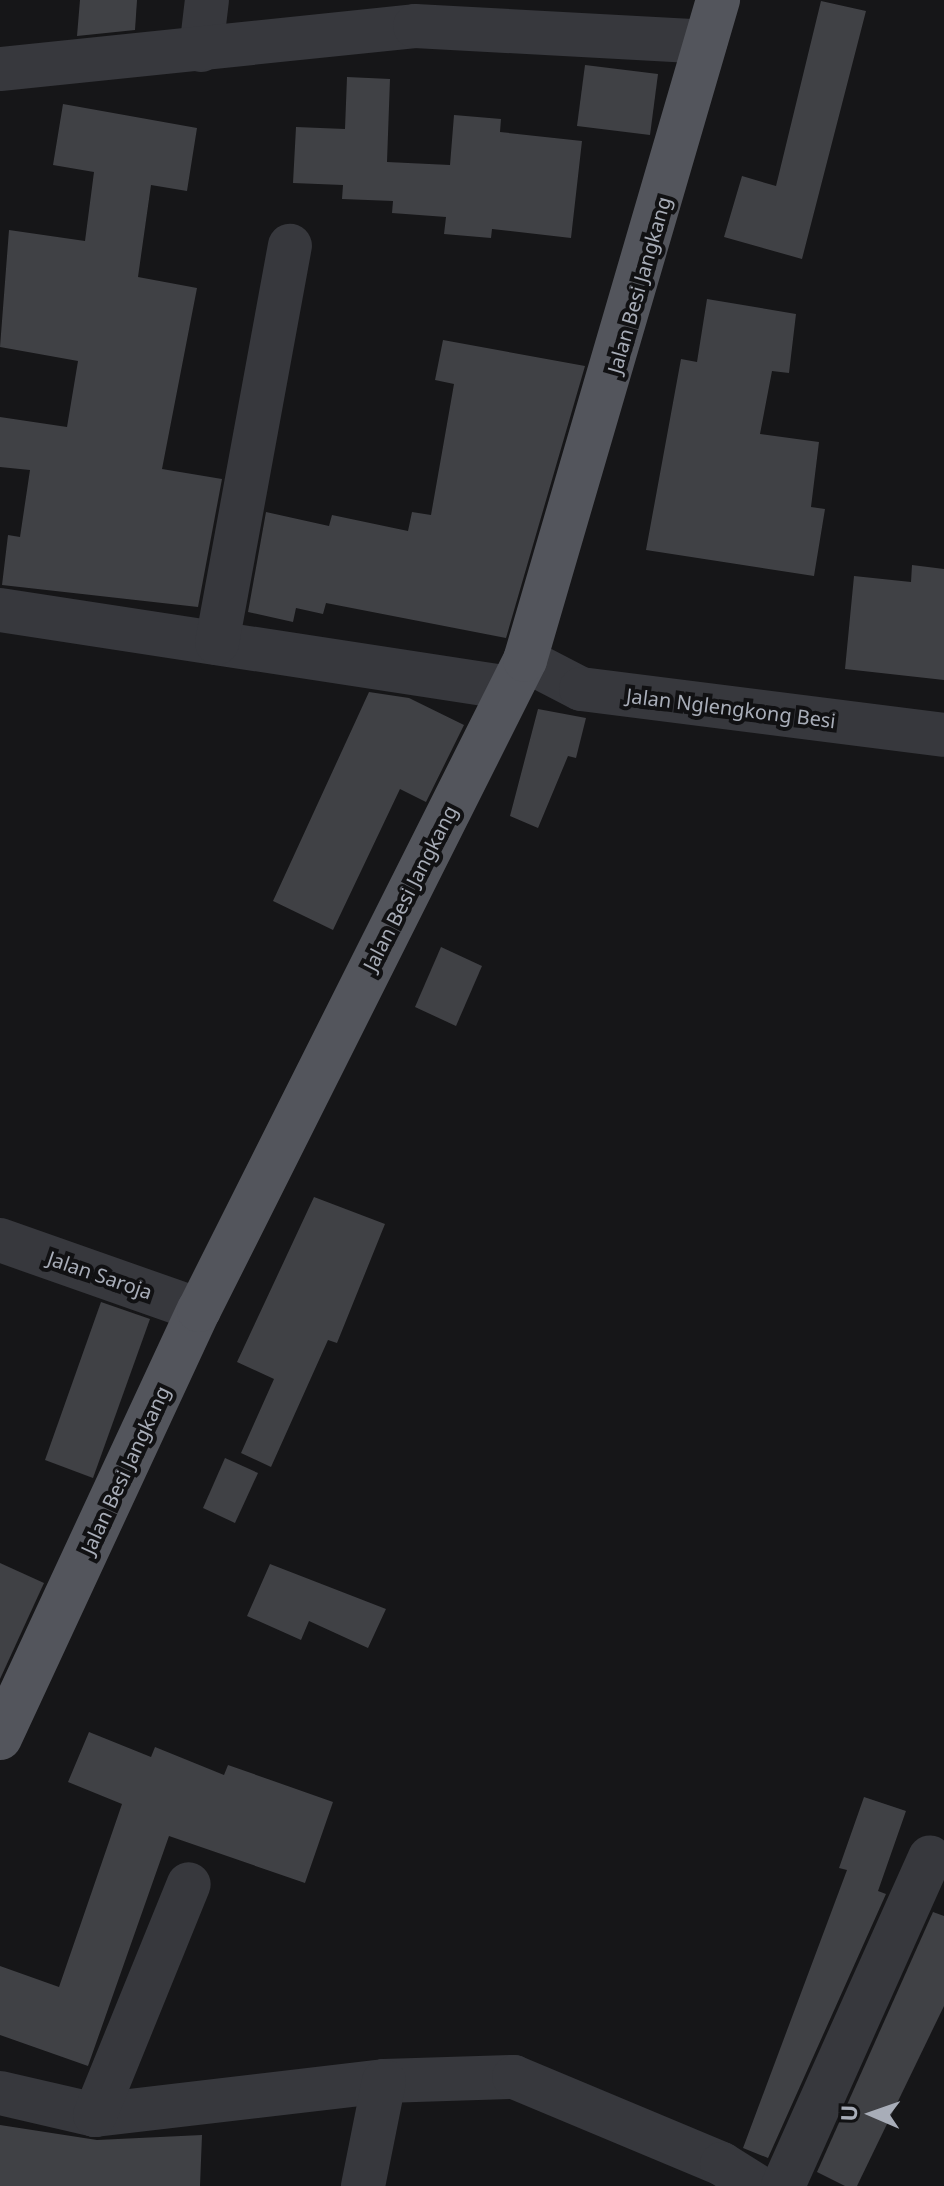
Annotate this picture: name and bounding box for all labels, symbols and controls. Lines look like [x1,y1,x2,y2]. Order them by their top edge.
street label: Jalan Besi Jangkang [602,194,676,376]
street label: Jalan Nglengkong Besi [625,683,837,733]
street label: Jalan Besi Jangkang [358,801,462,975]
street label: Jalan Saroja [44,1246,156,1304]
street label: Jalan Besi Jangkang [76,1382,174,1558]
north arrow [832,2074,912,2154]
text: U [833,2104,863,2122]

